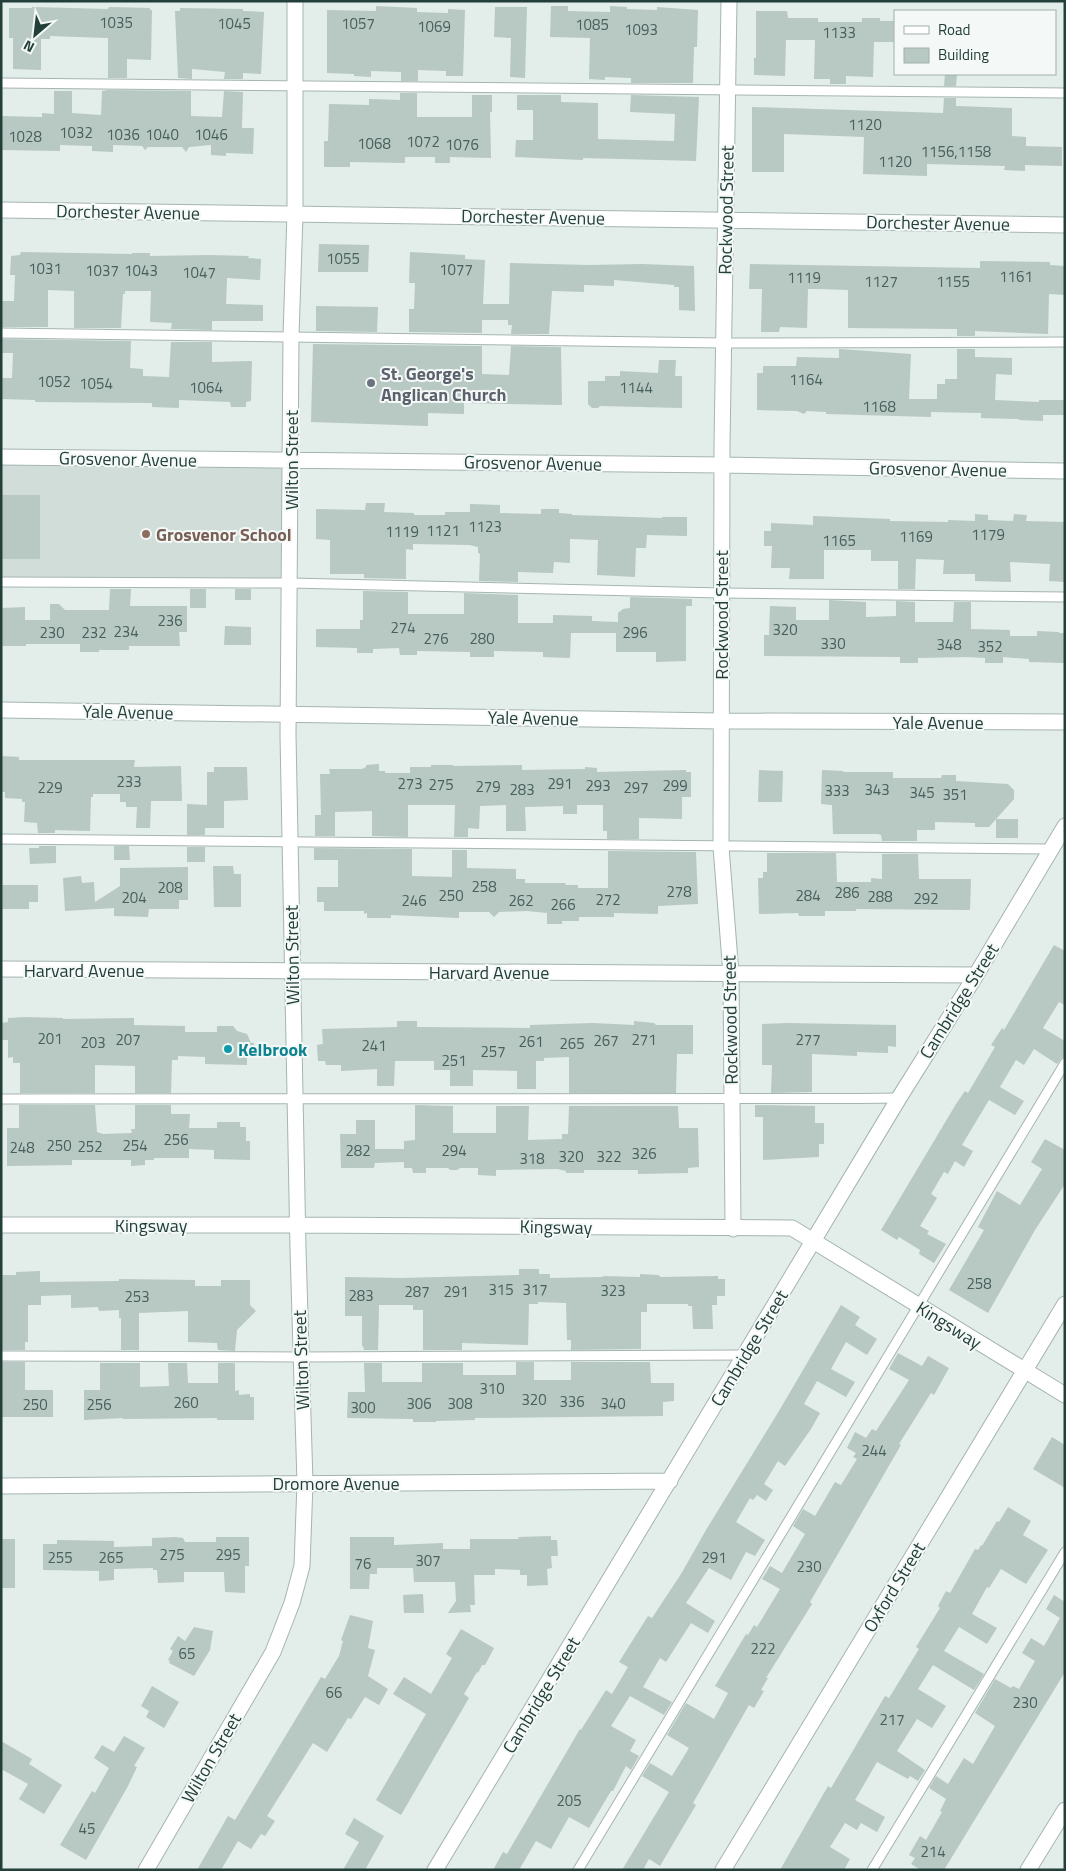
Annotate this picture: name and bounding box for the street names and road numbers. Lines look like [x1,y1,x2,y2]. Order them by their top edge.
street label: Rockwood Street [711,144,741,275]
street label: Dorchester Avenue [56,197,200,227]
street label: Dorchester Avenue [461,202,605,232]
street label: Dorchester Avenue [866,208,1010,238]
street label: Wilton Street [278,409,305,510]
street label: Grosvenor Avenue [59,444,197,474]
street label: Grosvenor Avenue [464,448,602,478]
street label: Grosvenor Avenue [869,454,1007,484]
street label: Rockwood Street [708,550,735,680]
street label: Yale Avenue [82,698,174,726]
street label: Yale Avenue [487,704,579,732]
street label: Yale Avenue [892,709,984,736]
street label: Wilton Street [278,904,306,1005]
street label: Cambridge Street [913,937,1006,1064]
street label: Rockwood Street [715,954,745,1085]
street label: Harvard Avenue [24,957,144,984]
street label: Harvard Avenue [429,959,549,986]
street label: Kingsway [115,1212,188,1239]
street label: Kingsway [519,1213,593,1241]
street label: Cambridge Street [704,1284,795,1411]
street label: Kingsway [911,1294,987,1356]
street label: Wilton Street [286,1309,316,1410]
street label: Dromore Avenue [272,1470,400,1497]
street label: Oxford Street [856,1536,932,1637]
street label: Cambridge Street [496,1631,587,1758]
street label: Wilton Street [174,1707,248,1808]

